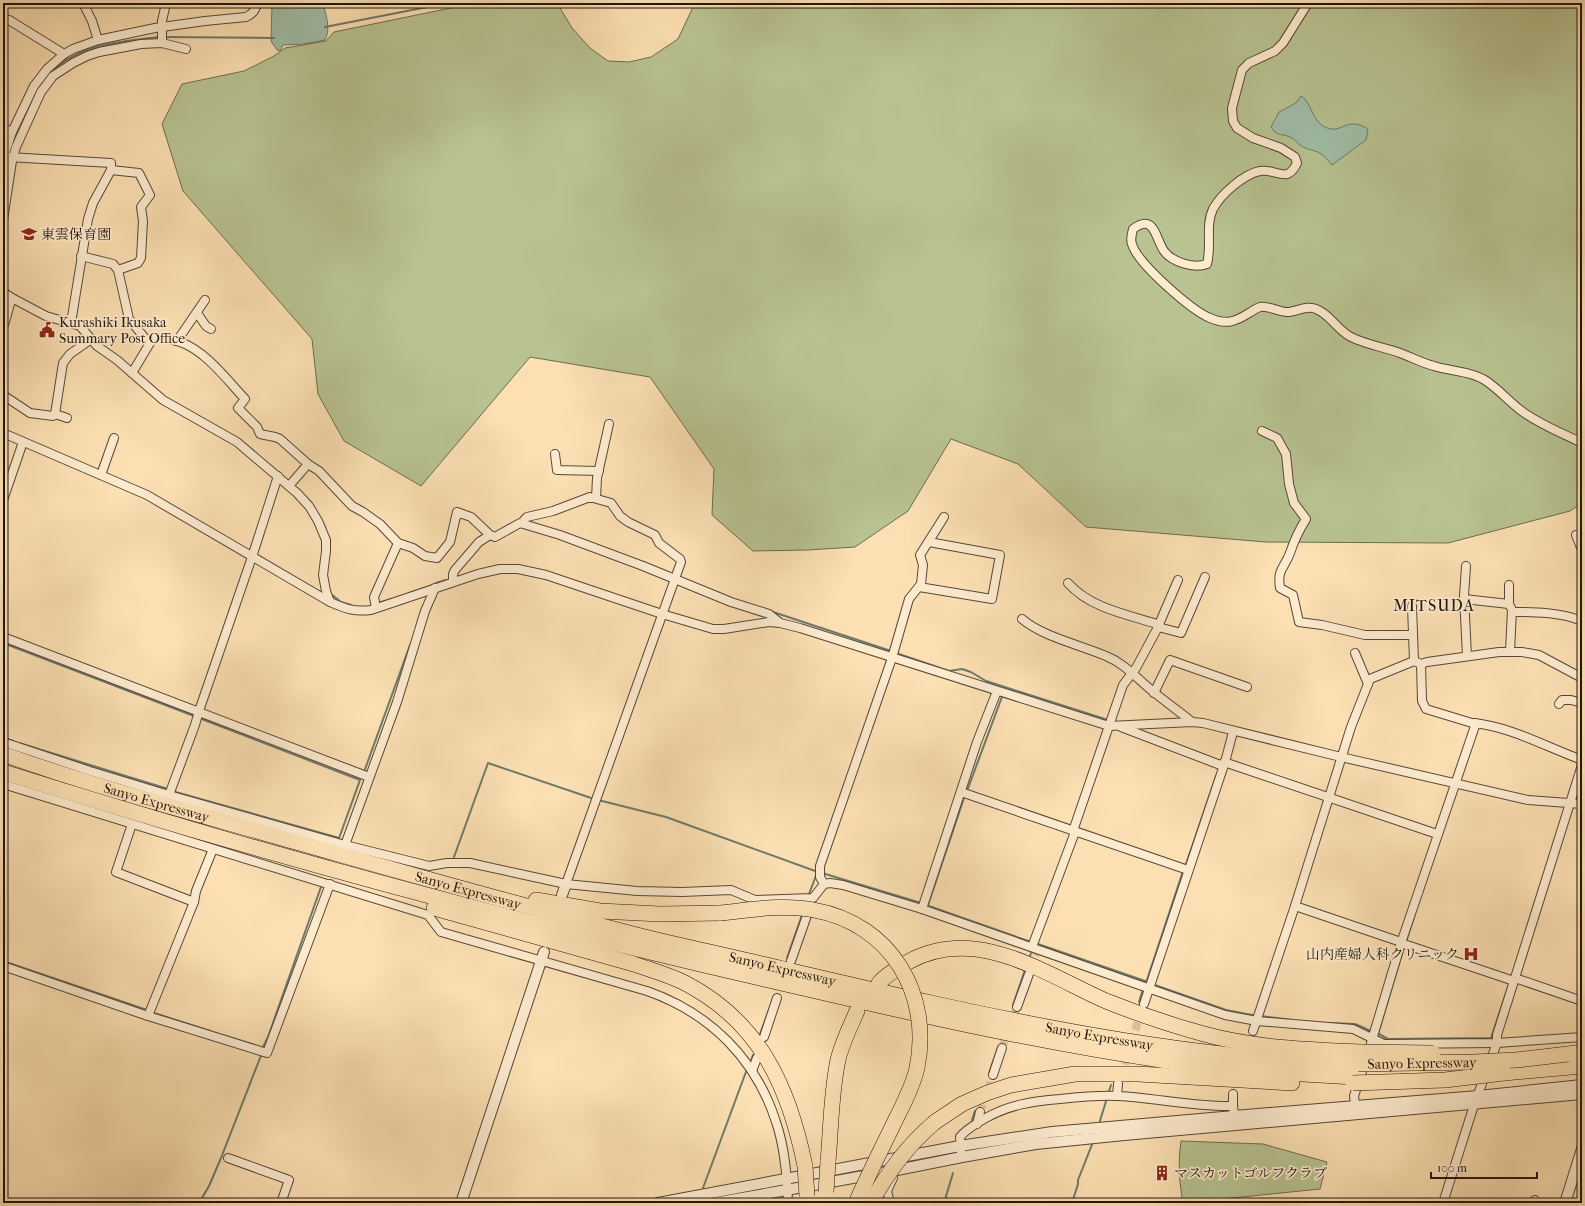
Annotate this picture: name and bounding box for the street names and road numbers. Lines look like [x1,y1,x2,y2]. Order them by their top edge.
street label: Sanyo Expressway [102,779,212,826]
street label: Sanyo Expressway [413,868,524,913]
street label: Sanyo Expressway [728,948,838,990]
street label: Sanyo Expressway [1044,1018,1155,1054]
street label: Sanyo Expressway [1367,1053,1477,1072]

